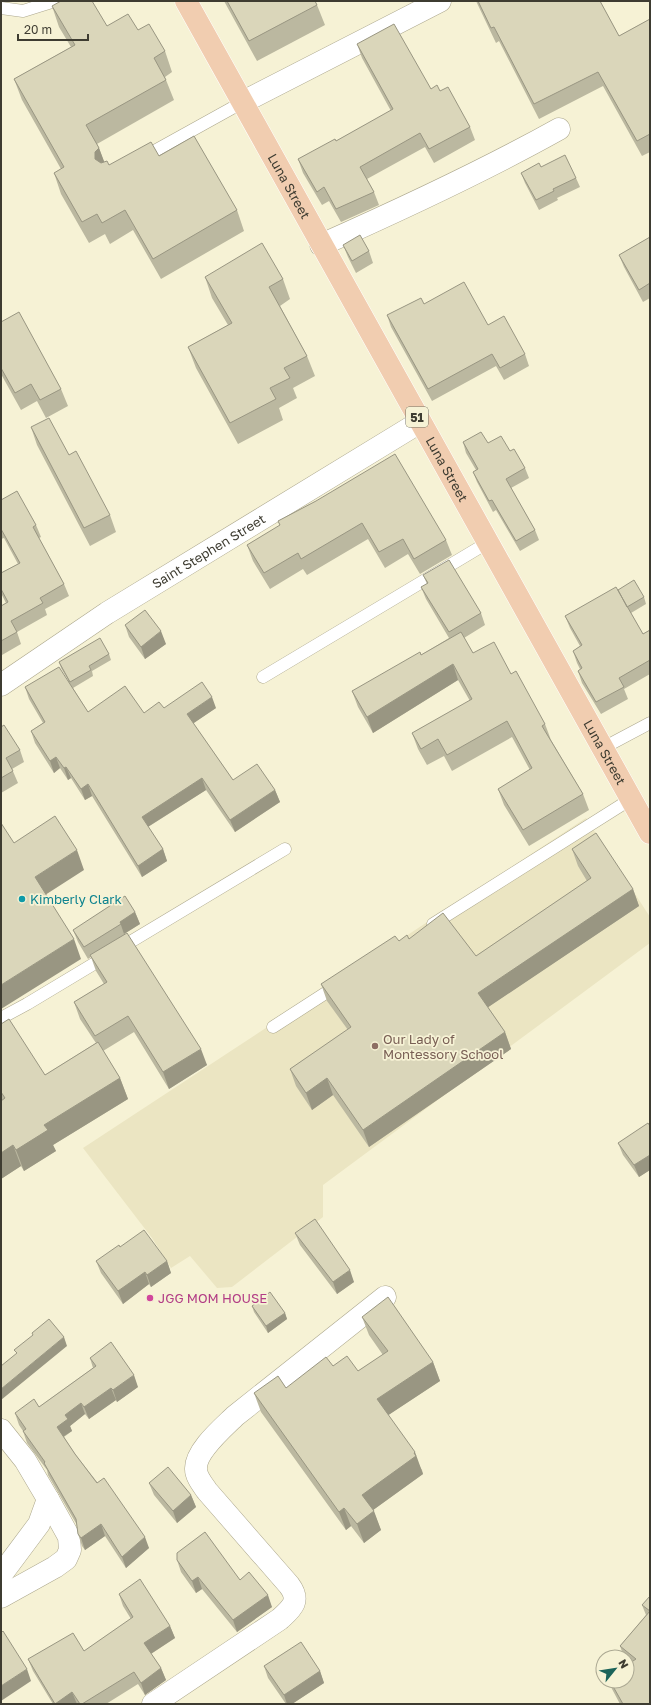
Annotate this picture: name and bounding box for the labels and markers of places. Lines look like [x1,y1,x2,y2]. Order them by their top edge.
place label: Kimberly Clark [30,891,122,907]
marker: Kimberly Clark [17,894,27,904]
place label: Our Lady of Montessory School [383,1031,503,1062]
marker: Our Lady of Montessory School [370,1041,380,1051]
place label: JGG MOM HOUSE [158,1290,267,1306]
marker: JGG MOM HOUSE [145,1293,155,1303]

